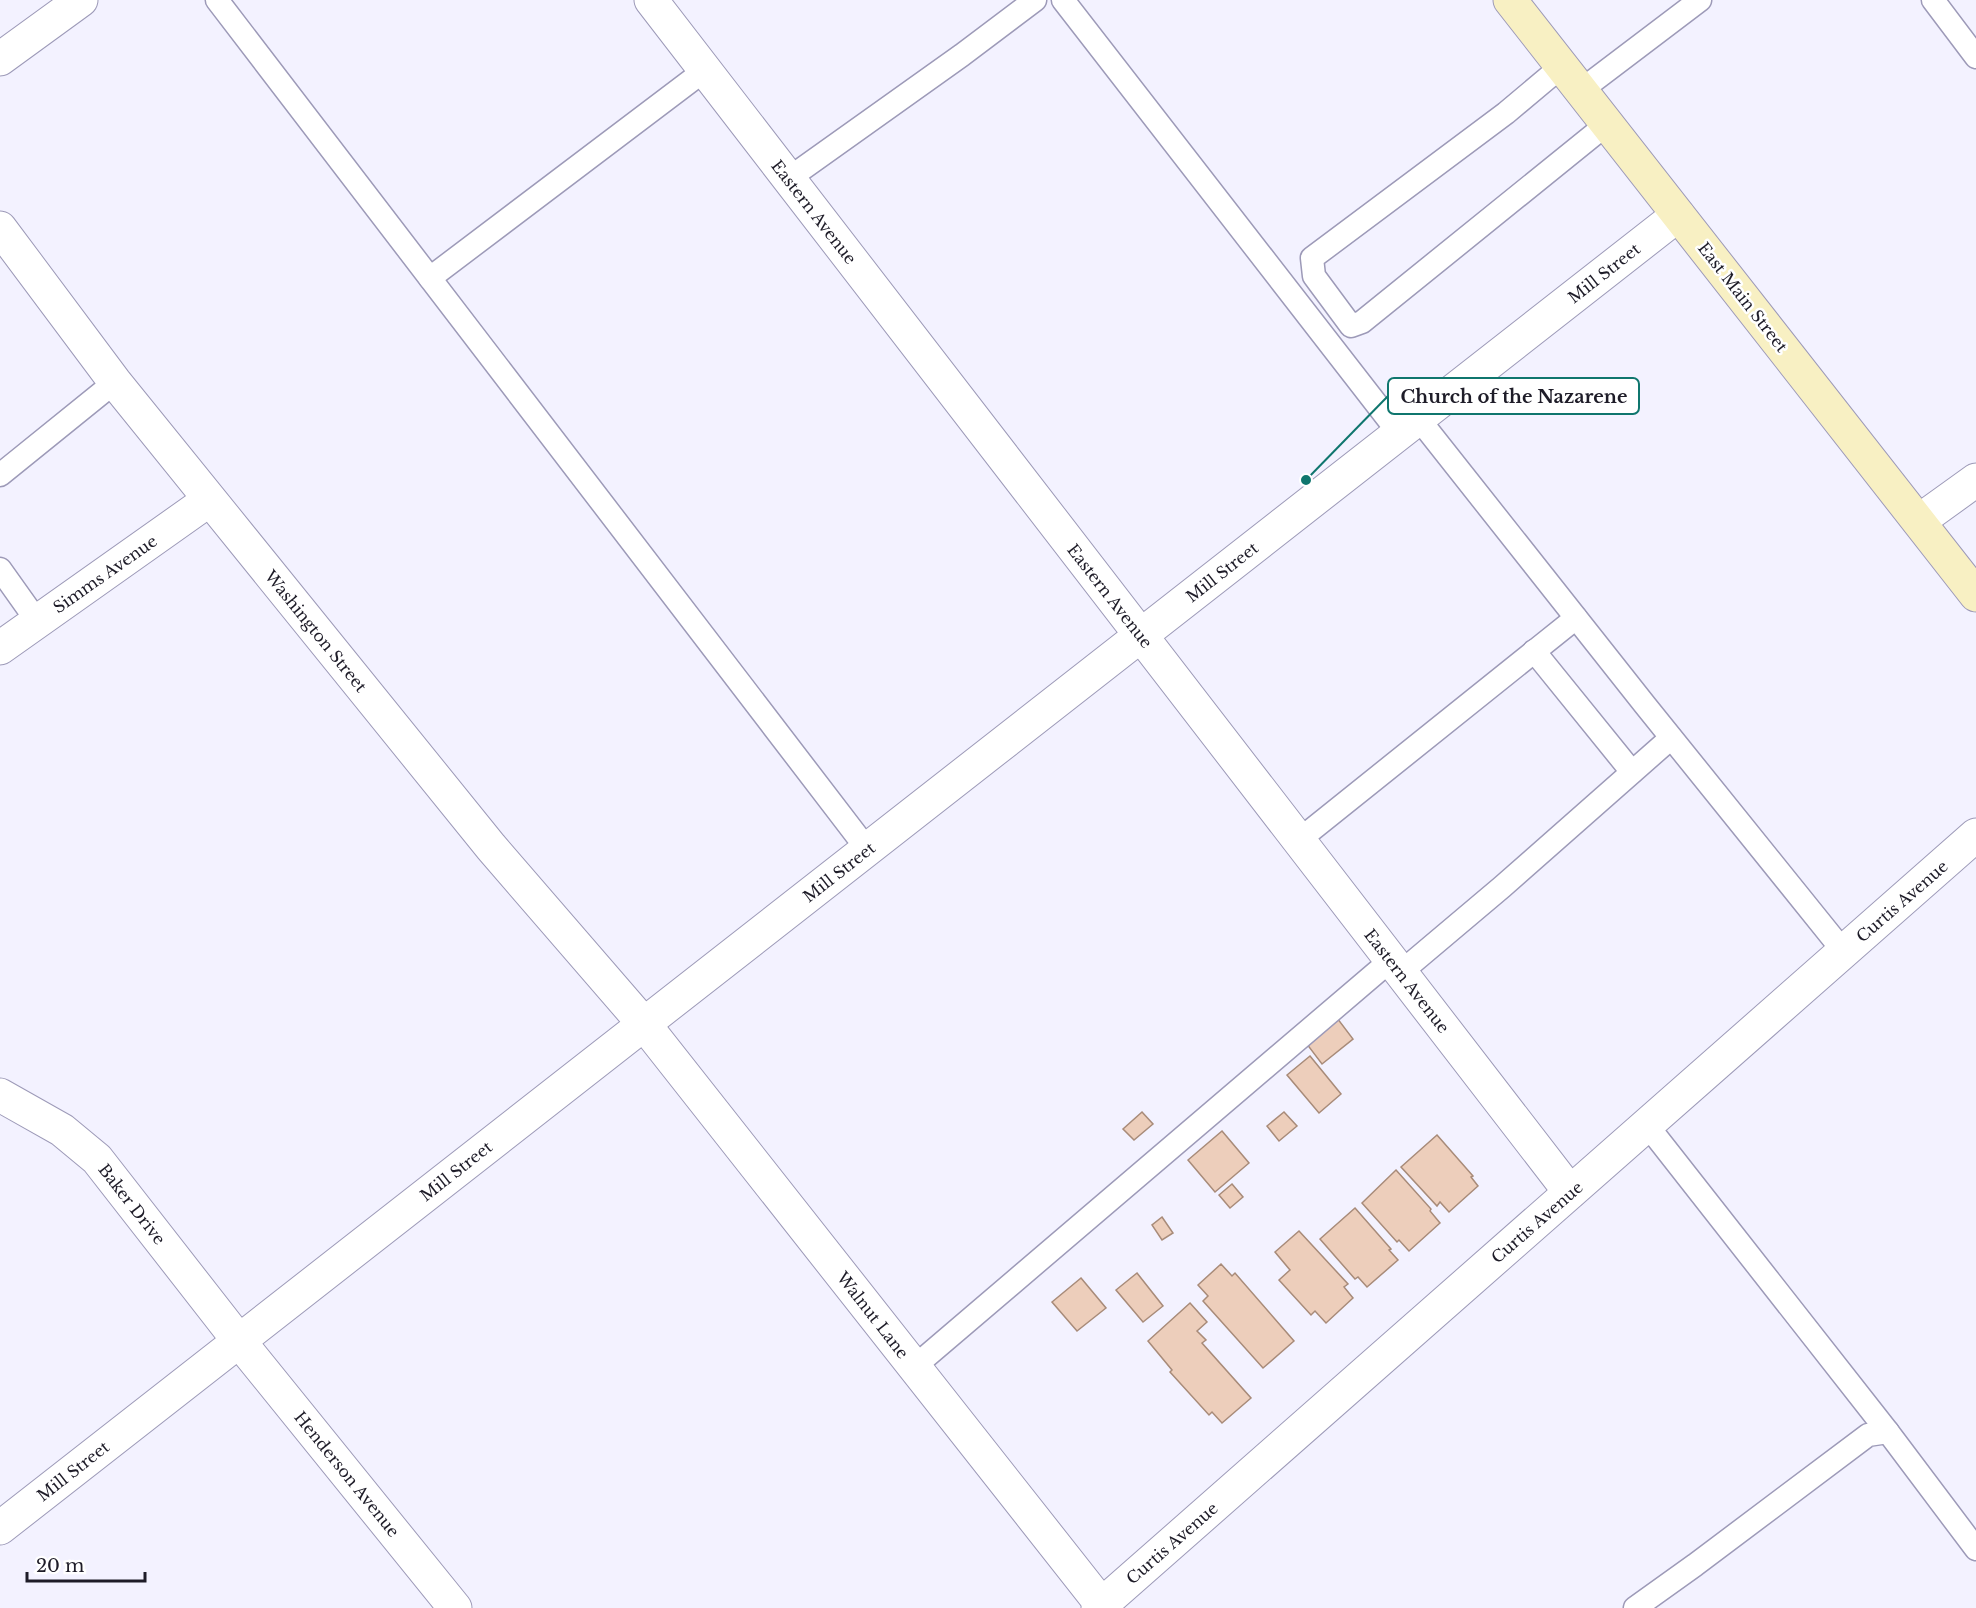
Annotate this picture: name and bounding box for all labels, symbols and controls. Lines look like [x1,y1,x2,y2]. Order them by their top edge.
street label: Eastern Avenue [767,156,861,268]
street label: East Main Street [1694,238,1792,356]
street label: Mill Street [1564,239,1644,307]
callout: Church of the Nazarene [1388,378,1639,414]
text: Church of the Nazarene [1401,386,1627,408]
street label: Simms Avenue [49,531,161,617]
street label: Mill Street [1182,538,1262,606]
street label: Eastern Avenue [1063,540,1157,652]
street label: Washington Street [260,565,371,696]
street label: Mill Street [799,838,879,906]
street label: Curtis Avenue [1852,856,1952,946]
street label: Eastern Avenue [1360,925,1454,1037]
street label: Mill Street [416,1137,496,1205]
street label: Baker Drive [94,1160,170,1248]
street label: Curtis Avenue [1487,1177,1587,1267]
street label: Walnut Lane [832,1267,913,1362]
street label: Henderson Avenue [290,1407,404,1541]
street label: Mill Street [33,1437,113,1505]
street label: Curtis Avenue [1122,1498,1222,1588]
scale bar [27,1545,146,1583]
text: 20 m [36,1555,84,1577]

